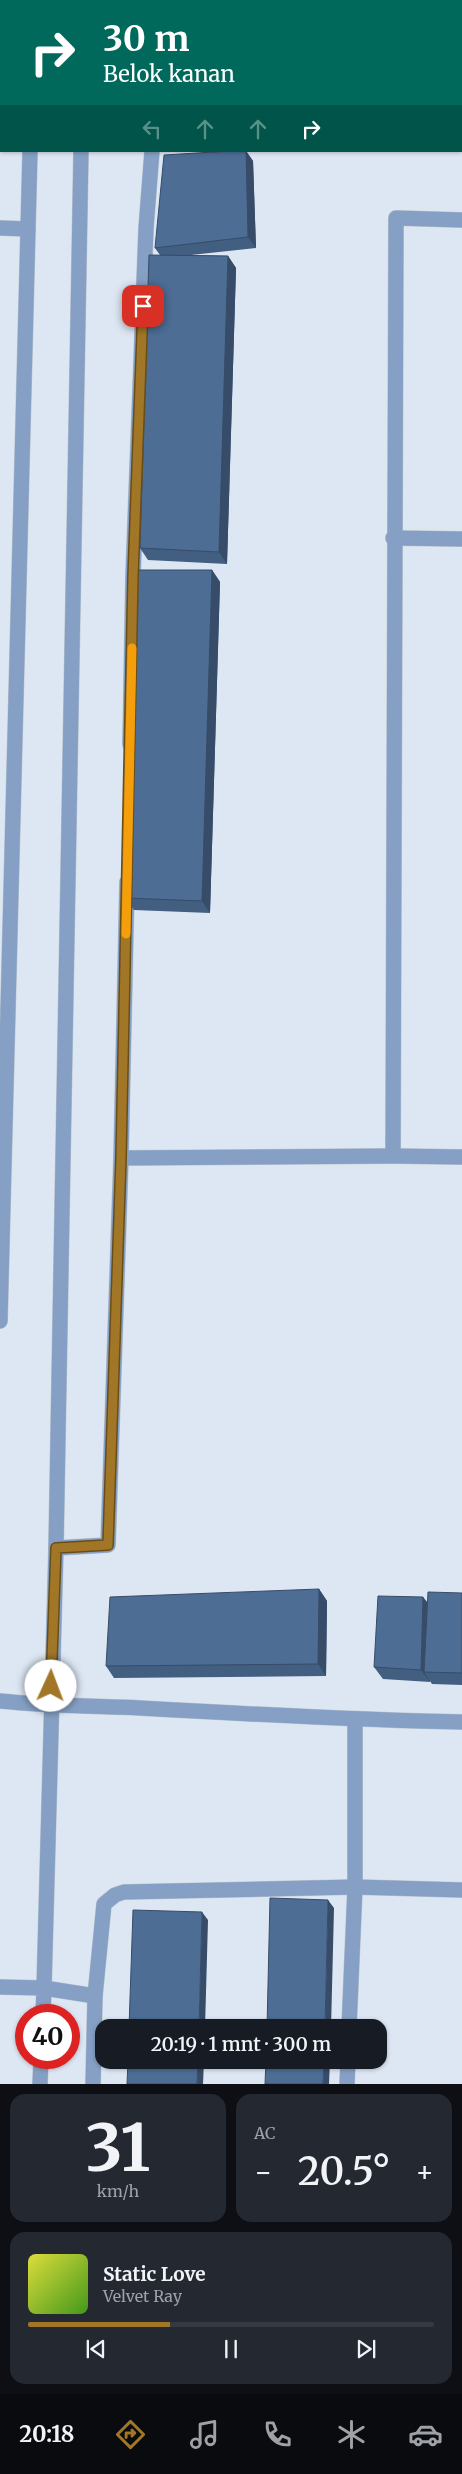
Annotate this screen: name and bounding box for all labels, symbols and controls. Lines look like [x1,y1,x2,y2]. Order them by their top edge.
text: 30 m [103,17,189,61]
icon: right [20,20,85,85]
text: Belok kanan [103,60,235,88]
icon: left [138,115,166,143]
icon: ahead [191,115,219,143]
icon: ahead [244,115,272,143]
icon: right [297,115,325,143]
pin [122,285,164,327]
icon: arrive [129,292,157,320]
position arrow [24,1659,76,1711]
speed limit sign: 40 [15,2004,80,2069]
text: 20:19 · 1 mnt · 300 m [151,2032,331,2056]
text: 31 [86,2107,150,2189]
text: AC [254,2123,276,2143]
text: 20.5° [298,2148,390,2195]
text: − [254,2154,273,2190]
text: + [415,2154,434,2190]
text: km/h [97,2181,139,2201]
text: Static Love [103,2262,206,2286]
text: Velvet Ray [103,2286,182,2306]
icon: previous [82,2335,110,2363]
icon: pause [217,2335,245,2363]
icon: next [352,2335,380,2363]
icon: directions [113,2417,148,2452]
icon: music [187,2417,222,2452]
icon: phone [260,2417,295,2452]
icon: climate [334,2417,369,2452]
icon: car [408,2417,443,2452]
text: 20:18 [19,2420,74,2448]

